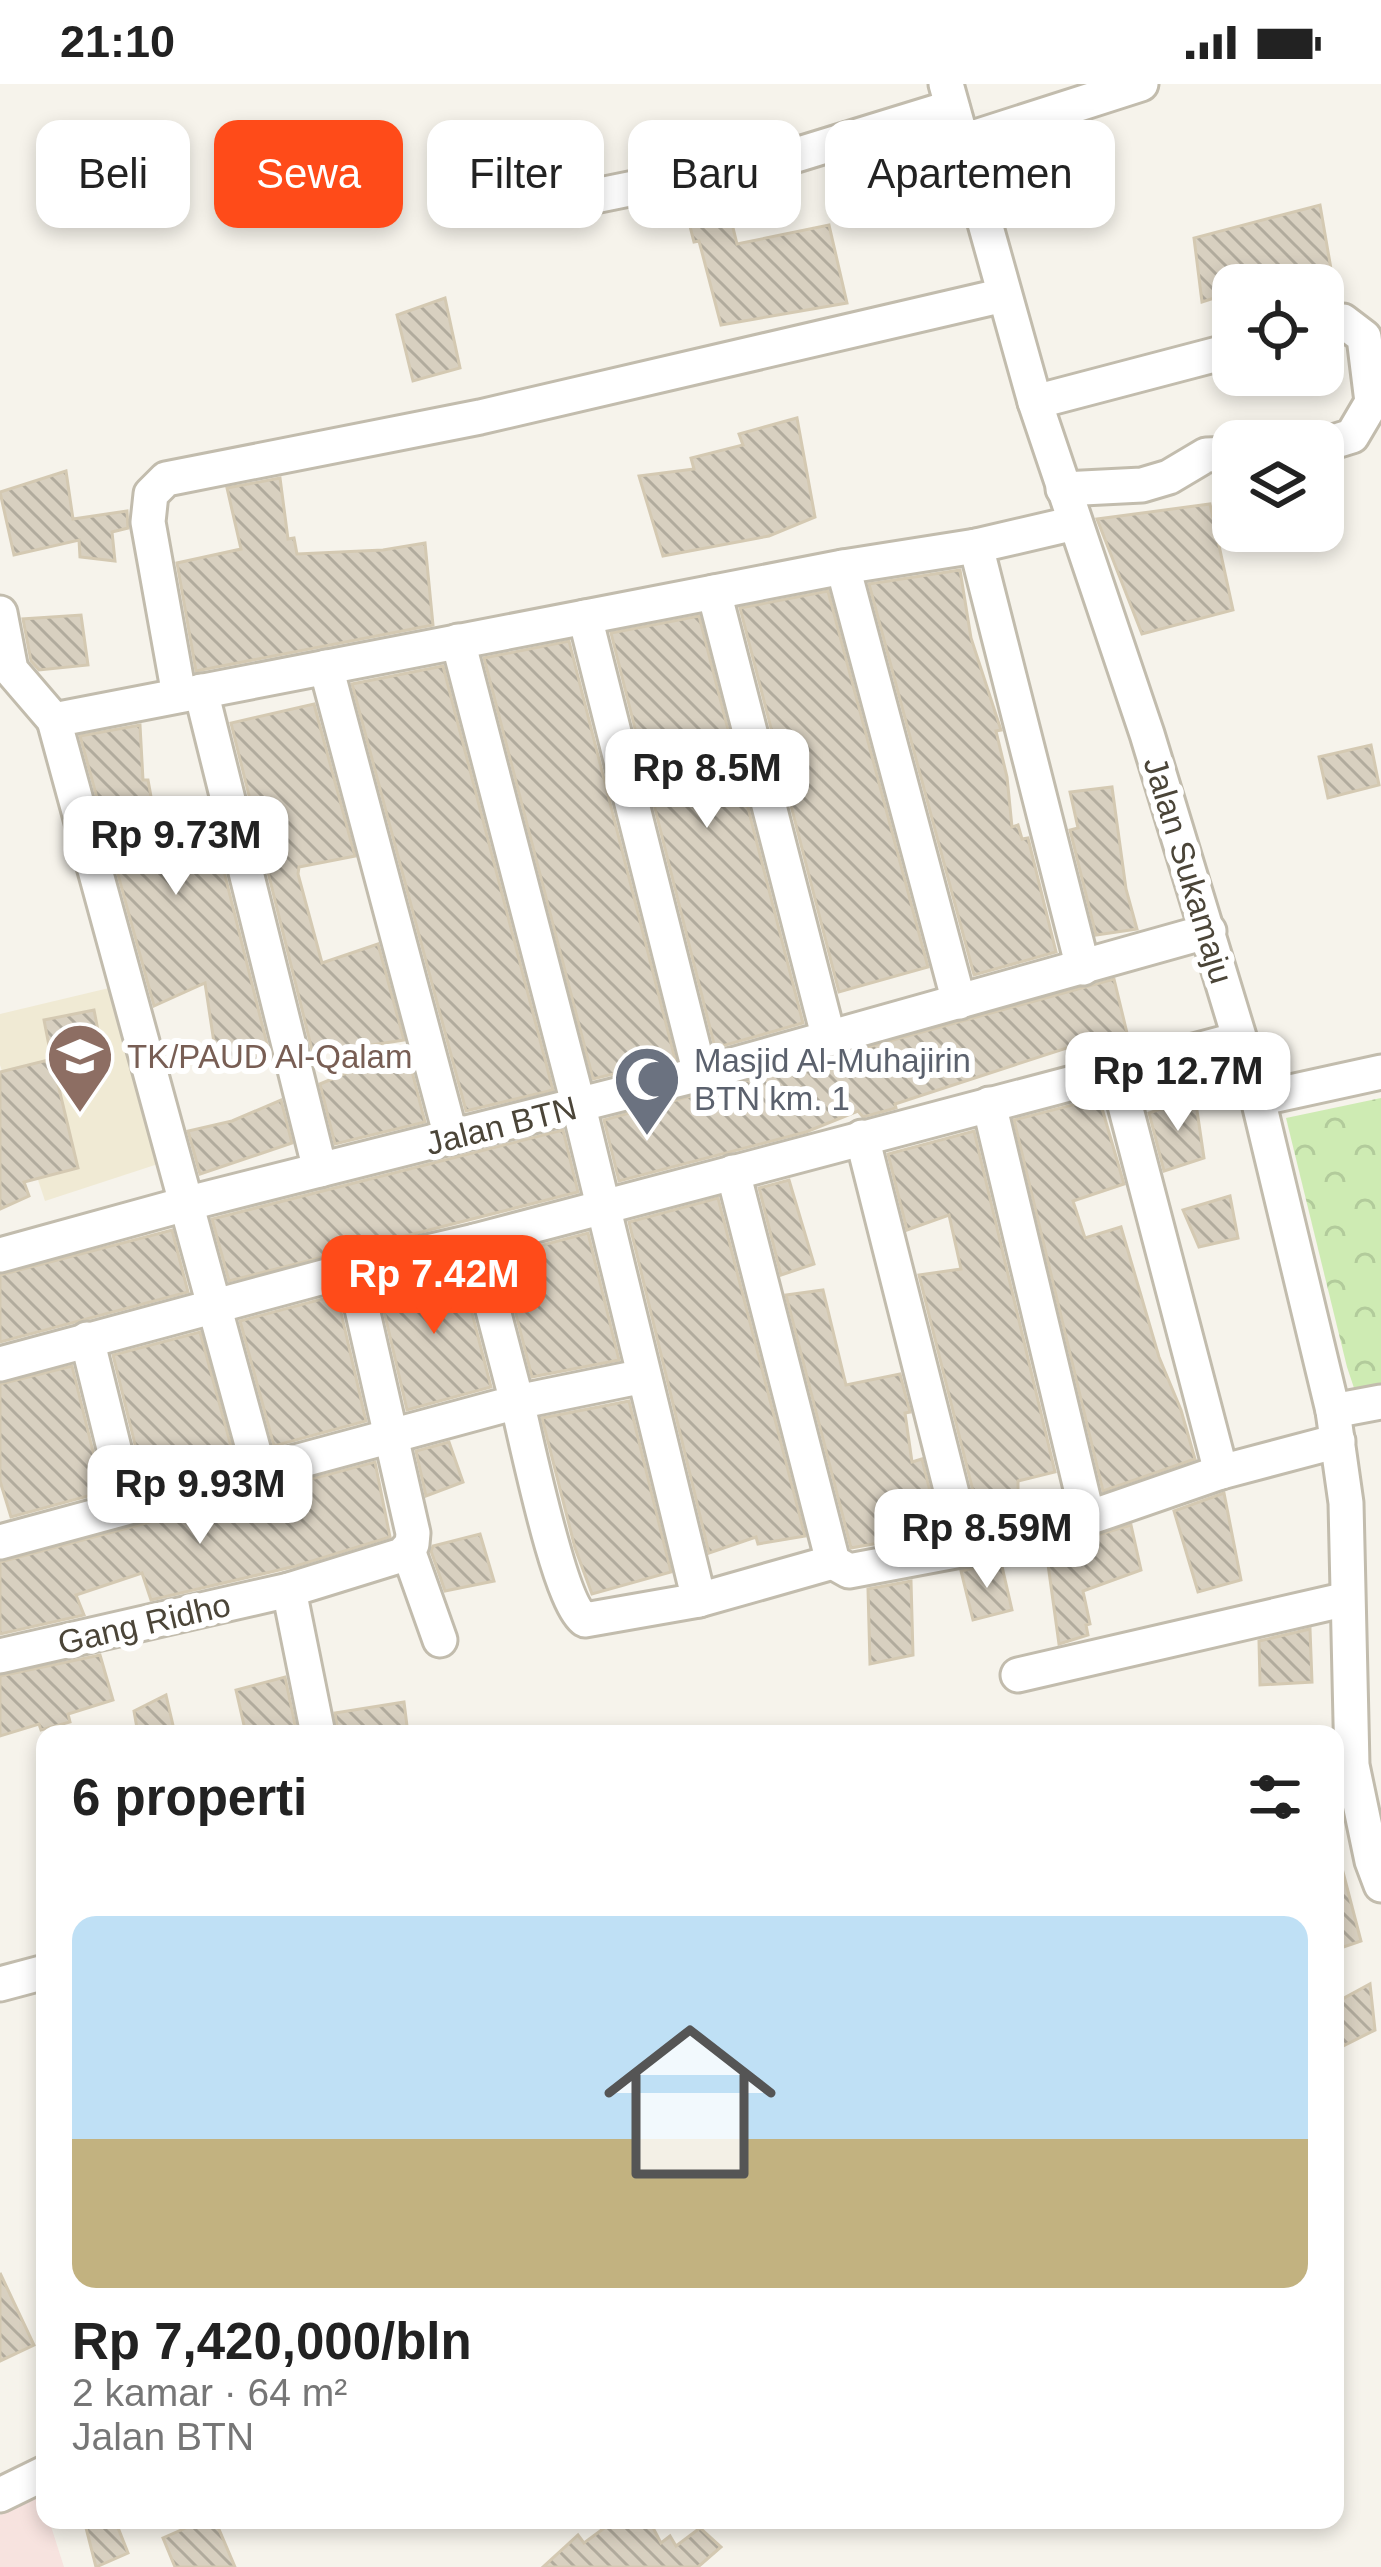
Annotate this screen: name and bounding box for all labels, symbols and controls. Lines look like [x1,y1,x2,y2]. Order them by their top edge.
text: 21:10 [60,16,175,67]
chip: Beli [36,120,190,228]
chip: Sewa [214,120,403,228]
chip: Filter [427,120,604,228]
chip: Baru [628,120,801,228]
chip: Apartemen [825,120,1115,228]
map controls [1212,264,1344,552]
button: locate [1212,264,1344,396]
button: layers [1212,420,1344,552]
pin: Rp 8.5M [596,729,818,831]
text: Rp 8.5M [632,746,782,789]
street label: Jalan Sukamaju [1137,752,1241,988]
pin: Rp 9.73M [52,796,300,898]
text: Rp 9.73M [90,813,262,856]
school or university icon: TK/PAUD Al-Qalam [45,1021,115,1115]
pin: Rp 12.7M [1054,1032,1302,1134]
place label: TK/PAUD Al-Qalam [127,1038,412,1075]
place label: Masjid Al-Muhajirin BTN km. 1 [694,1042,971,1117]
mosque icon: Masjid Al-Muhajirin BTN km. 1 [612,1044,682,1138]
text: Rp 12.7M [1092,1049,1264,1092]
street label: Jalan BTN [422,1089,580,1162]
pin: Rp 7.42M [310,1235,558,1337]
text: Rp 7.42M [348,1252,520,1295]
pin: Rp 9.93M [76,1445,324,1547]
text: Rp 9.93M [114,1462,286,1505]
pin: Rp 8.59M [863,1489,1111,1591]
text: Rp 8.59M [901,1506,1073,1549]
street label: Gang Ridho [54,1586,234,1661]
icon: filters [1242,1764,1308,1830]
text: 6 properti [72,1769,307,1826]
icon: home [582,1994,798,2210]
text: Rp 7,420,000/bln [72,2313,472,2370]
text: 2 kamar · 64 m² [72,2371,347,2414]
text: Jalan BTN [72,2415,254,2458]

